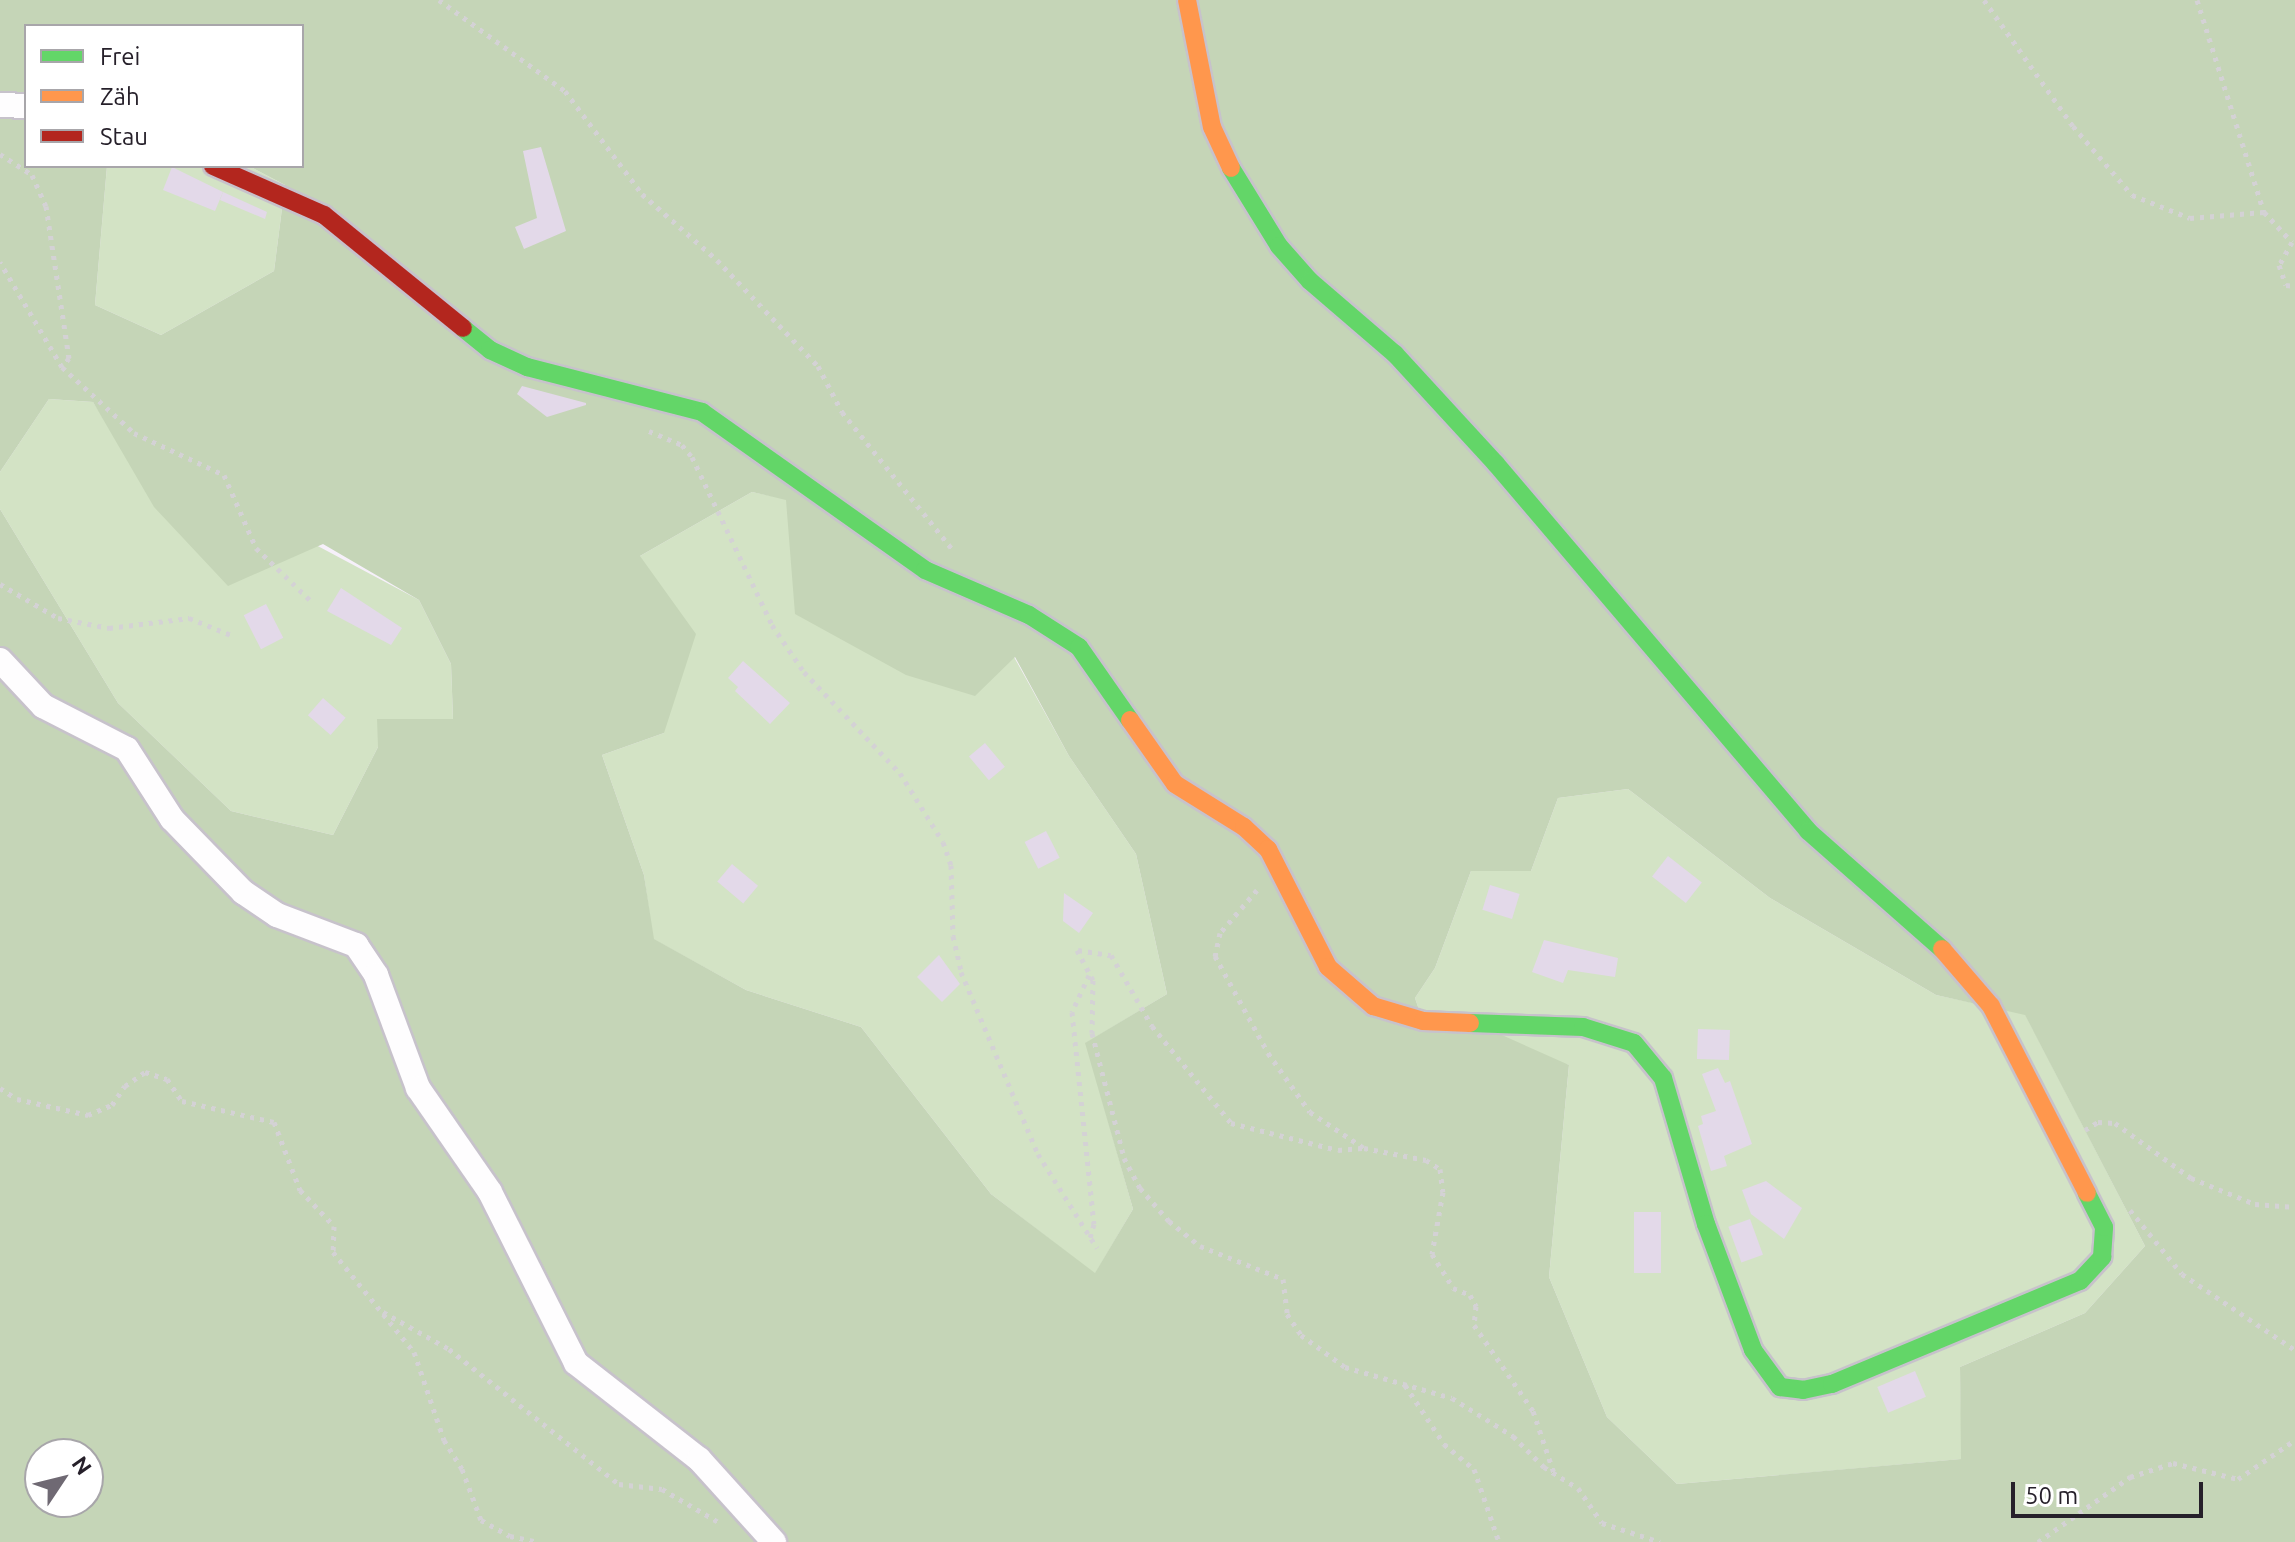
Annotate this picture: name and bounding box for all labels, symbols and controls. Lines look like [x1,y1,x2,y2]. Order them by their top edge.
legend [24,24,304,168]
text: Frei [100,43,140,70]
text: Zäh [100,83,140,110]
text: Stau [100,123,148,150]
north arrow [24,1438,104,1518]
text: N [67,1451,97,1479]
scale bar [2015,1466,2207,1516]
text: 50 m [2025,1482,2078,1509]

